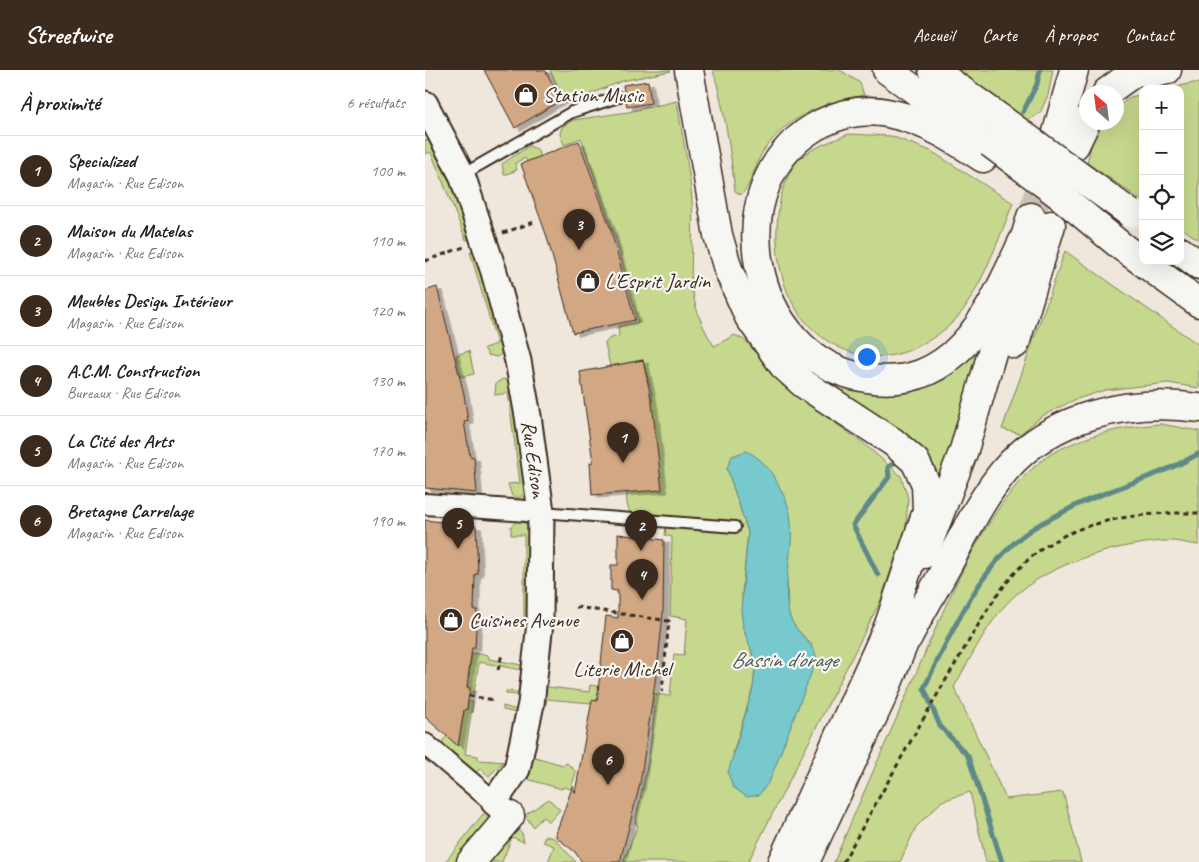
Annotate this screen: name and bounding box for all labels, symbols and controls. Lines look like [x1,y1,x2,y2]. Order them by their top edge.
text: Streetwise [25,20,111,50]
text: Accueil [914,24,954,46]
text: Carte [982,24,1017,46]
text: À propos [1045,24,1097,46]
text: Contact [1125,24,1174,46]
shop icon: Station Music [513,82,539,108]
place label: Station Music [543,82,645,108]
north arrow [1079,85,1124,130]
map controls [1139,85,1184,265]
button: + [1139,85,1184,130]
text: À proximité [20,90,100,116]
text: 6 résultats [346,93,405,113]
button: − [1139,130,1184,175]
text: Specialized [67,149,136,173]
text: 1 [32,161,40,181]
text: 100 m [371,161,405,181]
text: Magasin · Rue Edison [67,173,183,193]
button: locate [1139,175,1184,220]
pin: 3 [563,209,595,250]
text: Maison du Matelas [67,219,192,243]
button: layers [1139,220,1184,265]
text: 2 [32,231,40,251]
text: 110 m [371,231,405,251]
text: Magasin · Rue Edison [67,243,183,263]
shop icon: L'Esprit Jardin [575,268,601,294]
place label: L'Esprit Jardin [605,268,711,294]
text: Meubles Design Intérieur [67,289,232,313]
text: 3 [32,301,40,321]
text: 120 m [371,301,405,321]
text: Magasin · Rue Edison [67,313,183,333]
your location [854,344,880,370]
text: A.C.M. Construction [67,359,199,383]
text: 4 [32,371,40,391]
text: 130 m [371,371,405,391]
text: Bureaux · Rue Edison [67,383,180,403]
street label: Rue Edison [516,419,552,501]
pin: 1 [607,422,639,463]
text: La Cité des Arts [67,429,173,453]
text: 5 [33,441,39,461]
text: 170 m [371,441,405,461]
text: Magasin · Rue Edison [67,453,183,473]
text: Bretagne Carrelage [67,499,193,523]
pin: 5 [442,508,474,549]
pin: 2 [625,510,657,551]
text: 6 [32,511,40,531]
text: 190 m [371,511,405,531]
text: Magasin · Rue Edison [67,523,183,543]
pin: 4 [626,559,658,600]
shop icon: Cuisines Avenue [438,607,464,633]
place label: Cuisines Avenue [469,607,580,633]
shop icon: Literie Michel [609,628,635,654]
water label: Bassin d'orage [731,646,840,674]
place label: Literie Michel [573,656,674,682]
pin: 6 [592,744,624,785]

